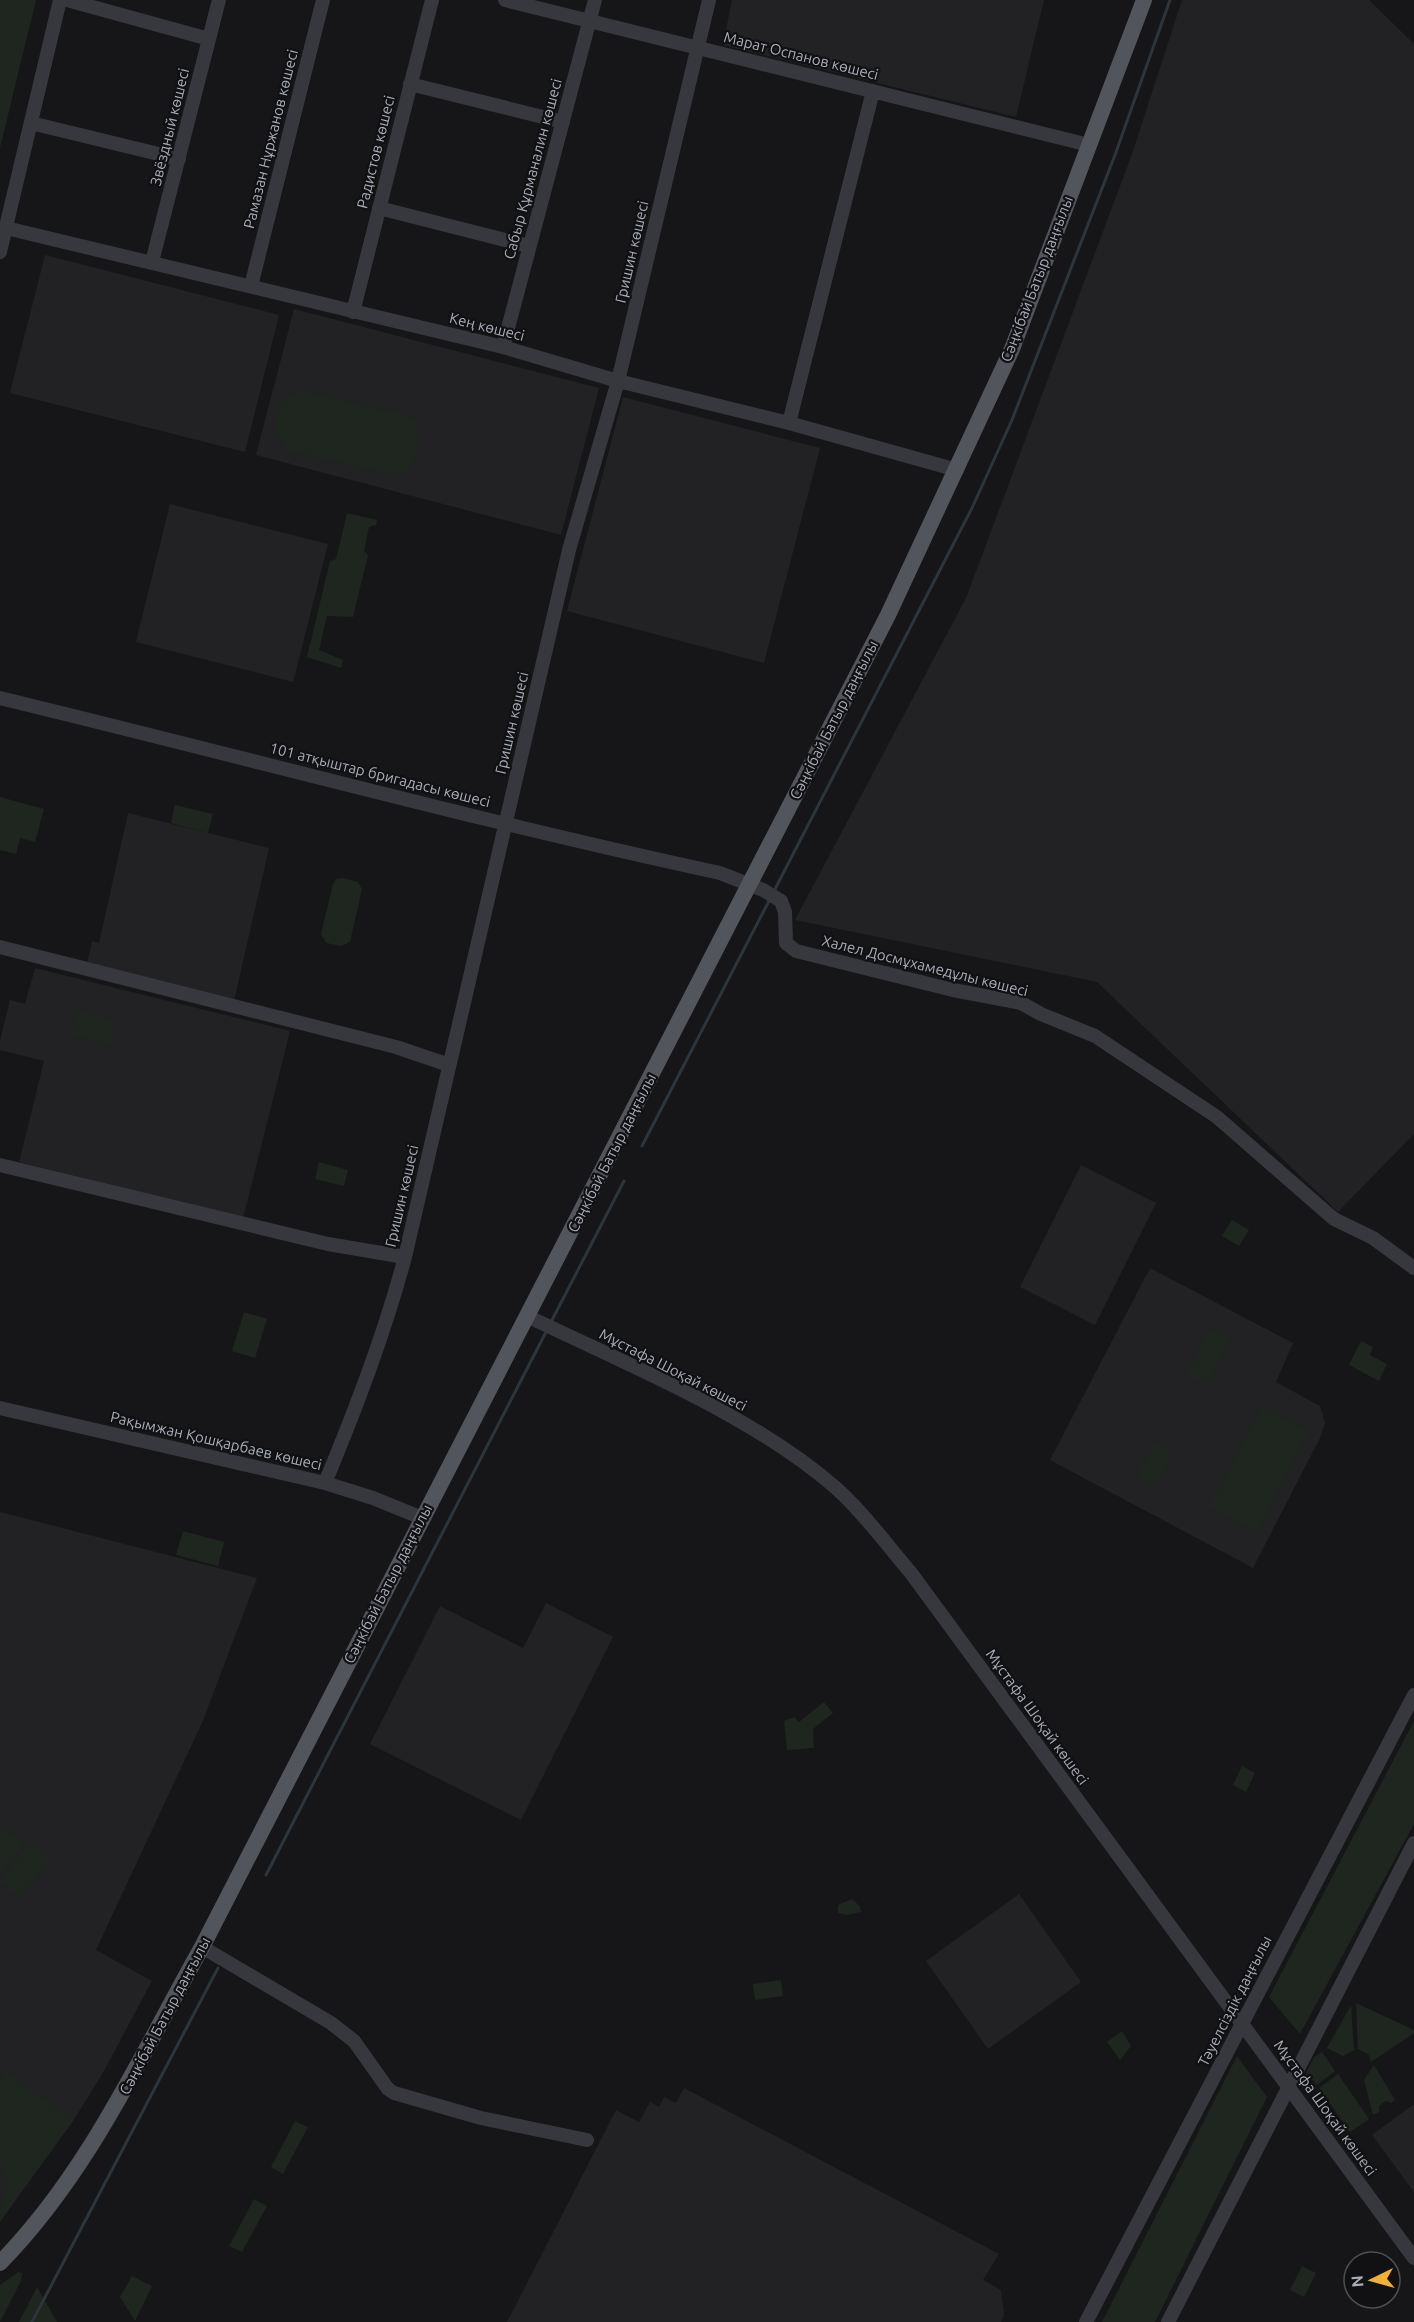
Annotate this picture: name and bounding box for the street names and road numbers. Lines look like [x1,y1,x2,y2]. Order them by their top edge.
street label: Марат Оспанов көшесі [722,28,880,83]
street label: Рамазан Нұржанов көшесі [240,48,301,230]
street label: Звёздный көшесі [147,66,192,187]
street label: Сабыр Құрманалин көшесі [500,77,565,261]
street label: Радистов көшесі [353,94,398,210]
street label: Сәңкібай Батыр даңғылы [997,194,1076,364]
street label: Гришин көшесі [611,199,652,305]
street label: Кең көшесі [448,309,526,344]
street label: Сәңкібай Батыр даңғылы [786,637,881,802]
street label: Гришин көшесі [491,670,532,776]
street label: 101 атқыштар бригадасы көшесі [268,739,492,810]
street label: Халел Досмұхамедұлы көшесі [820,932,1030,999]
street label: Сәңкібай Батыр даңғылы [564,1070,659,1235]
street label: Гришин көшесі [381,1143,422,1249]
street label: Мұстафа Шоқай көшесі [597,1325,750,1414]
street label: Рақымжан Қошқарбаев көшесі [109,1408,323,1473]
street label: Сәңкібай Батыр даңғылы [340,1501,435,1666]
street label: Мұстафа Шоқай көшесі [983,1646,1092,1788]
street label: Тәуелсіздік даңғылы [1194,1933,1275,2069]
street label: Сәңкібай Батыр даңғылы [116,1934,213,2098]
street label: Мұстафа Шоқай көшесі [1271,2037,1380,2179]

